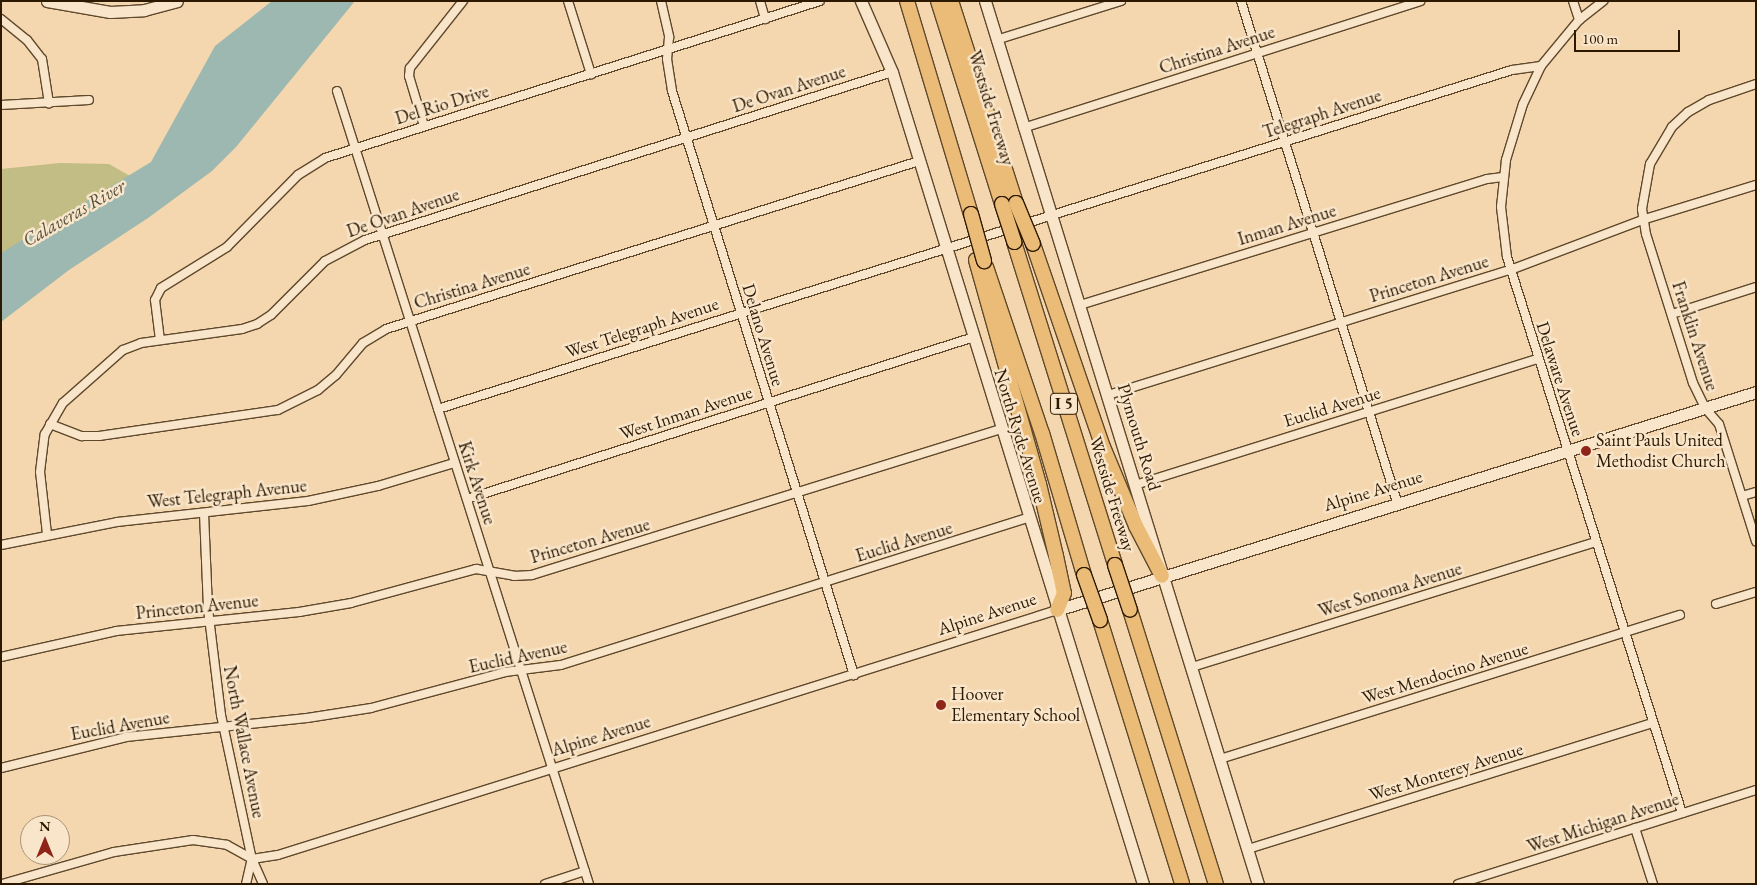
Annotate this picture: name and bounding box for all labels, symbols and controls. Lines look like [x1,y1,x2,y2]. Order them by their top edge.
scale bar [1577,20,1683,52]
street label: Christina Avenue [1156,21,1278,79]
text: 100 m [1582,29,1618,48]
street label: Westside Freeway [963,48,1019,168]
street label: De Ovan Avenue [730,61,848,117]
street label: Del Rio Drive [393,81,491,129]
street label: Telegraph Avenue [1260,85,1384,143]
water label: Calaveras River [19,174,129,252]
street label: De Ovan Avenue [344,184,462,242]
street label: Inman Avenue [1235,200,1339,250]
street label: Princeton Avenue [1367,251,1491,307]
street label: Christina Avenue [411,258,533,314]
street label: Franklin Avenue [1667,279,1723,393]
street label: Delano Avenue [737,281,789,389]
street label: West Telegraph Avenue [563,293,721,363]
street label: Delaware Avenue [1531,319,1589,439]
street label: North Ryde Avenue [989,366,1051,506]
street label: West Inman Avenue [617,381,755,445]
street label: Plymouth Road [1112,381,1166,493]
street label: Euclid Avenue [1281,382,1383,432]
road number: I 5 [1049,390,1079,418]
place label: Saint Pauls United Methodist Church [1596,430,1725,472]
street label: Westside Freeway [1084,434,1140,554]
street label: Kirk Avenue [453,439,501,527]
marker: Saint Pauls United Methodist Church [1580,445,1592,457]
street label: Alpine Avenue [1321,466,1425,516]
street label: West Telegraph Avenue [146,475,308,513]
street label: Princeton Avenue [528,514,652,568]
street label: Euclid Avenue [853,517,955,567]
street label: West Sonoma Avenue [1316,558,1464,622]
street label: Alpine Avenue [935,588,1039,640]
street label: Princeton Avenue [135,590,259,624]
street label: Euclid Avenue [467,636,569,678]
street label: West Mendocino Avenue [1359,637,1531,709]
street label: North Wallace Avenue [219,664,269,820]
place label: Hoover Elementary School [951,684,1080,726]
marker: Hoover Elementary School [935,699,947,711]
street label: Euclid Avenue [69,707,171,745]
street label: Alpine Avenue [549,711,653,761]
street label: West Monterey Avenue [1366,738,1526,806]
street label: West Michigan Avenue [1524,788,1682,858]
north arrow [20,815,70,865]
text: N [39,817,51,835]

